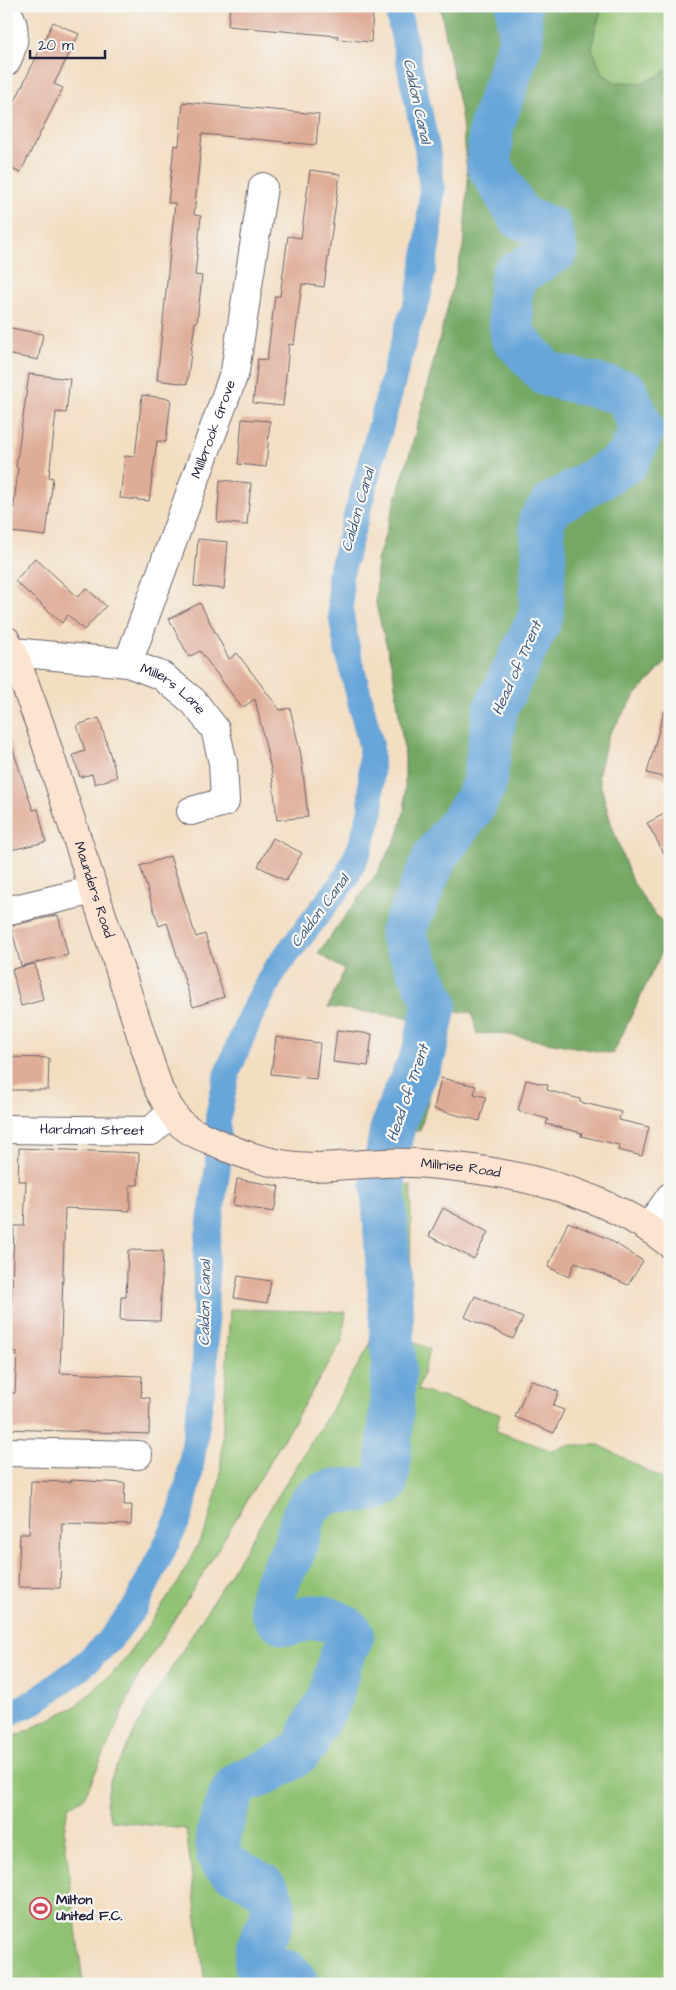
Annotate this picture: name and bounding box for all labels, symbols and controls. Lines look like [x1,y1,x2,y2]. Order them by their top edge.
scale bar [30,28,105,60]
text: 20 m [38,35,74,56]
water label: Caldon Canal [398,57,437,147]
street label: Millbrook Grove [186,377,241,481]
water label: Caldon Canal [336,464,380,554]
water label: Head of Trent [487,616,548,718]
street label: Millers Lane [137,659,210,719]
street label: Maunders Road [69,839,119,940]
water label: Caldon Canal [286,869,355,952]
water label: Head of Trent [382,1040,435,1144]
street label: Hardman Street [40,1119,145,1141]
street label: Millrise Road [420,1153,502,1183]
water label: Caldon Canal [194,1258,216,1346]
place label: Milton United F.C. [56,1890,123,1926]
sports icon: Milton United F.C. [28,1896,52,1920]

